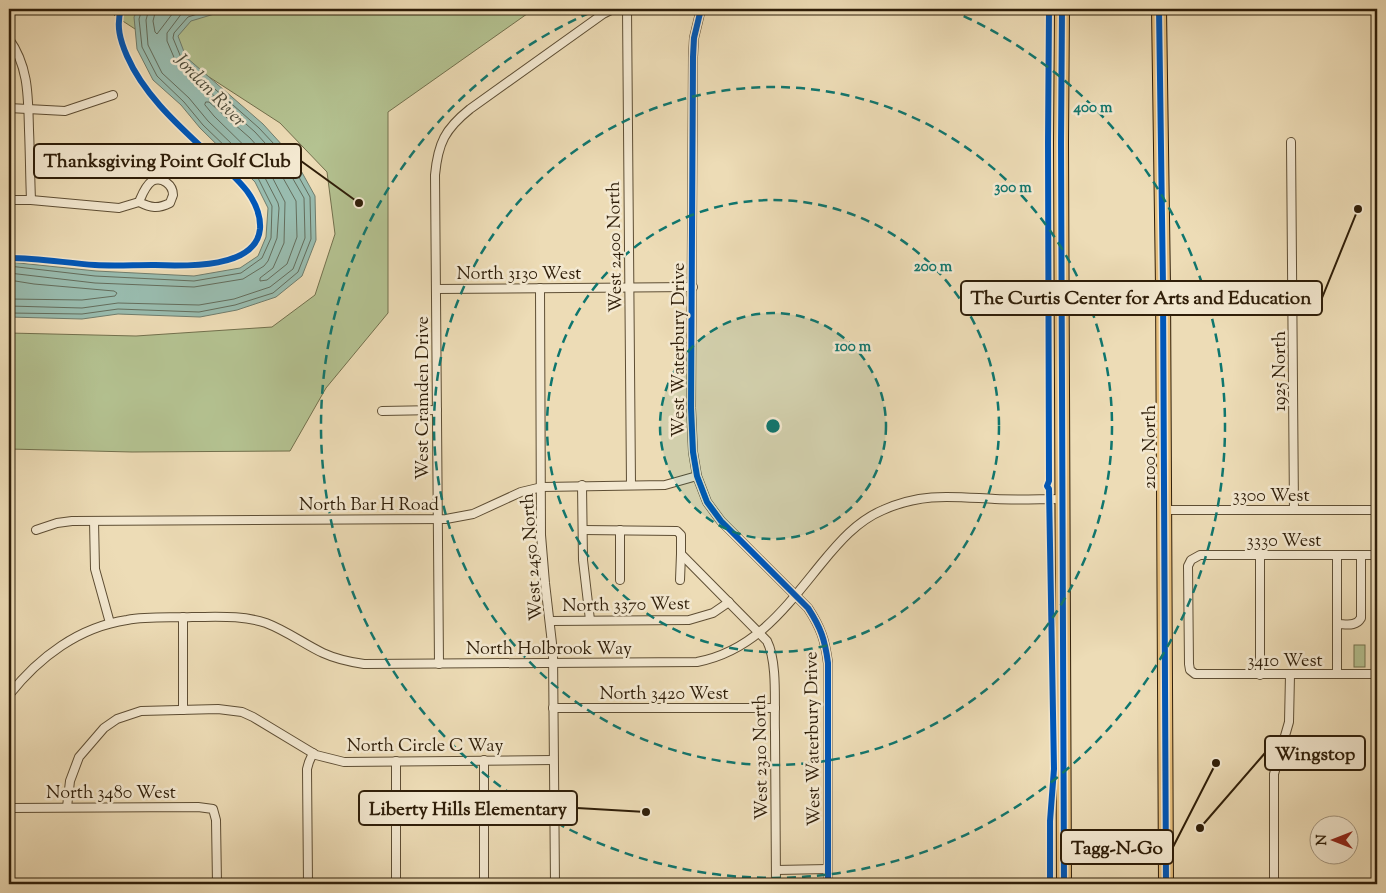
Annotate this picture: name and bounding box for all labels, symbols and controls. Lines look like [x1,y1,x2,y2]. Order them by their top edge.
water label: Jordan River [166,47,252,134]
text: 400 m [1073,98,1113,119]
callout: Thanksgiving Point Golf Club [34,144,301,178]
text: Thanksgiving Point Golf Club [43,149,291,176]
text: 300 m [994,178,1032,199]
street label: West 2400 North [602,181,630,313]
text: 200 m [914,257,953,278]
street label: North 3130 West [457,262,581,288]
street label: West Waterbury Drive [667,263,693,437]
callout: The Curtis Center for Arts and Education [961,281,1322,315]
text: The Curtis Center for Arts and Education [971,286,1312,313]
street label: West Cramden Drive [411,316,437,480]
street label: 1925 North [1268,330,1294,411]
text: 100 m [835,337,872,358]
street label: 2100 North [1138,404,1164,489]
centre of rings [764,417,782,435]
street label: 3300 West [1232,484,1310,510]
street label: West 2450 North [516,492,550,622]
street label: North Bar H Road [299,493,439,519]
street label: 3330 West [1247,529,1321,555]
street label: North 3370 West [562,592,690,620]
street label: North Holbrook Way [466,637,632,663]
street label: 3410 West [1247,649,1323,675]
street label: West Waterbury Drive [799,651,829,827]
street label: North 3420 West [599,682,729,708]
street label: West 2310 North [748,693,776,820]
street label: North Circle C Way [347,734,503,760]
callout: Wingstop [1265,736,1365,770]
text: Wingstop [1275,742,1356,769]
street label: North 3480 West [46,781,176,807]
callout: Liberty Hills Elementary [359,791,577,825]
text: Liberty Hills Elementary [369,797,568,824]
north arrow [1308,816,1358,866]
callout: Tagg-N-Go [1061,830,1173,864]
text: N [1313,834,1333,846]
text: Tagg-N-Go [1071,836,1164,863]

